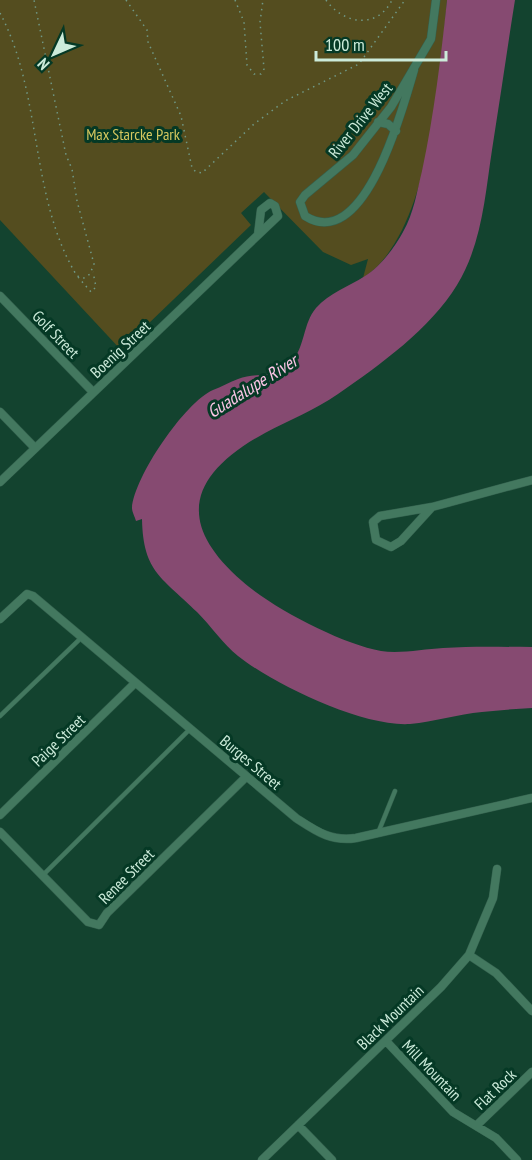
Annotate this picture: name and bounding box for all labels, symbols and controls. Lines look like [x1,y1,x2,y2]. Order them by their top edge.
north arrow [24,24,84,84]
scale bar [316,24,446,62]
text: 100 m [325,33,365,56]
text: N [33,54,53,74]
street label: River Drive West [324,78,397,161]
park label: Max Starcke Park [86,124,181,144]
street label: Golf Street [28,306,84,363]
street label: Boenig Street [86,316,155,382]
water label: Guadalupe River [203,348,304,423]
street label: Paige Street [27,709,89,770]
street label: Burges Street [216,730,286,794]
street label: Renee Street [94,844,158,908]
street label: Black Mountain [352,980,428,1054]
street label: Mill Mountain [398,1035,466,1105]
street label: Flat Rock [470,1064,521,1114]

